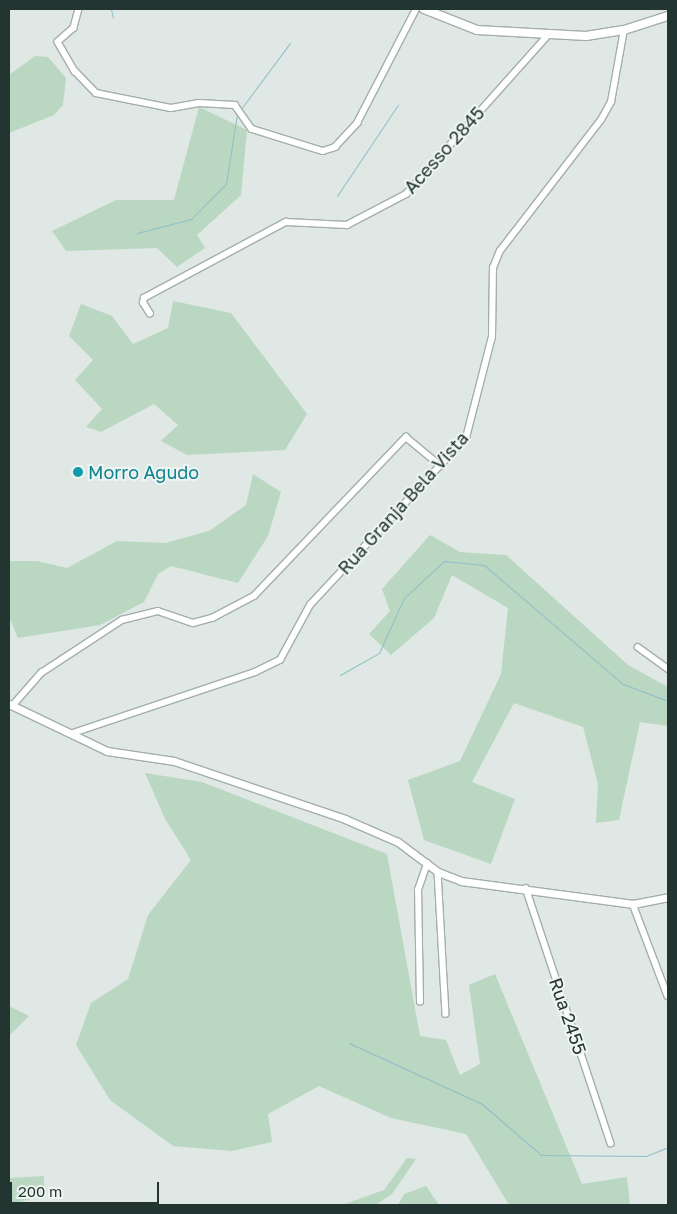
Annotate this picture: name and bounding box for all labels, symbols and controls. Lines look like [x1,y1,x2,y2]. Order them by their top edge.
street label: Acesso 2845 [399,102,489,198]
street label: Rua Granja Bela Vista [333,427,473,579]
place label: Morro Agudo [88,461,199,483]
marker: Morro Agudo [72,466,84,478]
street label: Rua 2455 [545,975,591,1057]
scale bar [12,1172,161,1204]
text: 200 m [18,1182,62,1200]

